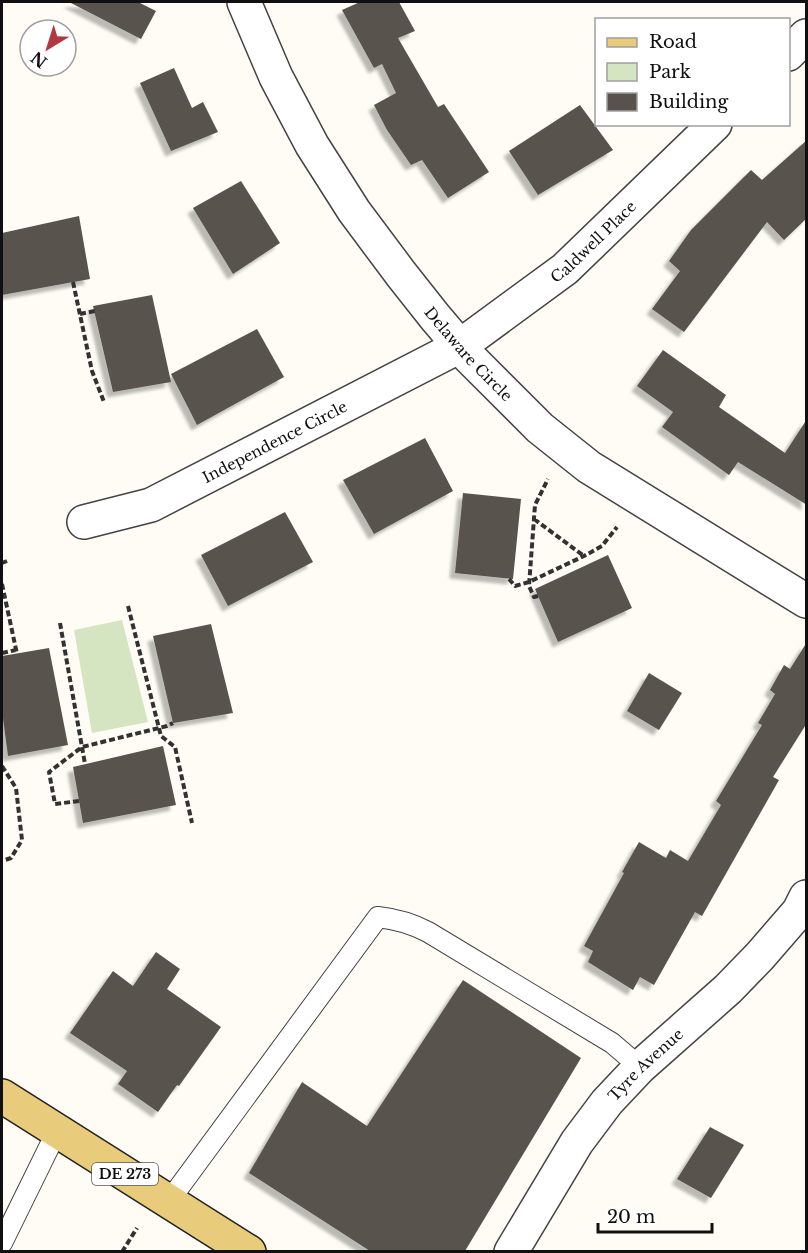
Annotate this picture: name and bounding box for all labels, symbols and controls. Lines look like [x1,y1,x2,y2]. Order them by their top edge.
north arrow [18,18,78,78]
legend [595,18,790,126]
text: Road [649,31,697,53]
text: N [27,47,51,72]
text: Park [649,61,691,83]
text: Building [649,91,728,113]
street label: Caldwell Place [546,196,640,286]
street label: Delaware Circle [421,303,517,405]
street label: Independence Circle [199,396,350,487]
street label: Tyre Avenue [604,1024,687,1105]
road number: DE 273 [92,1163,158,1185]
scale bar [598,1196,712,1234]
text: 20 m [607,1206,655,1228]

